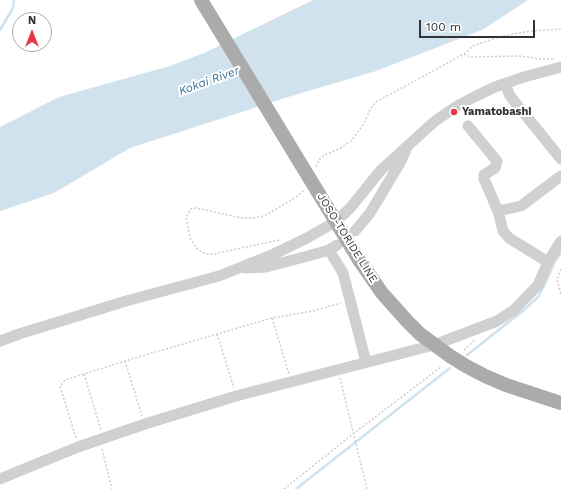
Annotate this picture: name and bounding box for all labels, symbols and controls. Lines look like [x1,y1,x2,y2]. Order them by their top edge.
north arrow [12,12,52,52]
scale bar [421,12,537,38]
text: N [28,14,36,27]
text: 100 m [426,20,461,34]
water label: Kokai River [177,63,241,99]
place label: Yamatobashi [462,105,531,119]
marker: Yamatobashi [449,107,459,117]
street label: JOSO-TORIDE LINE [314,191,380,285]

